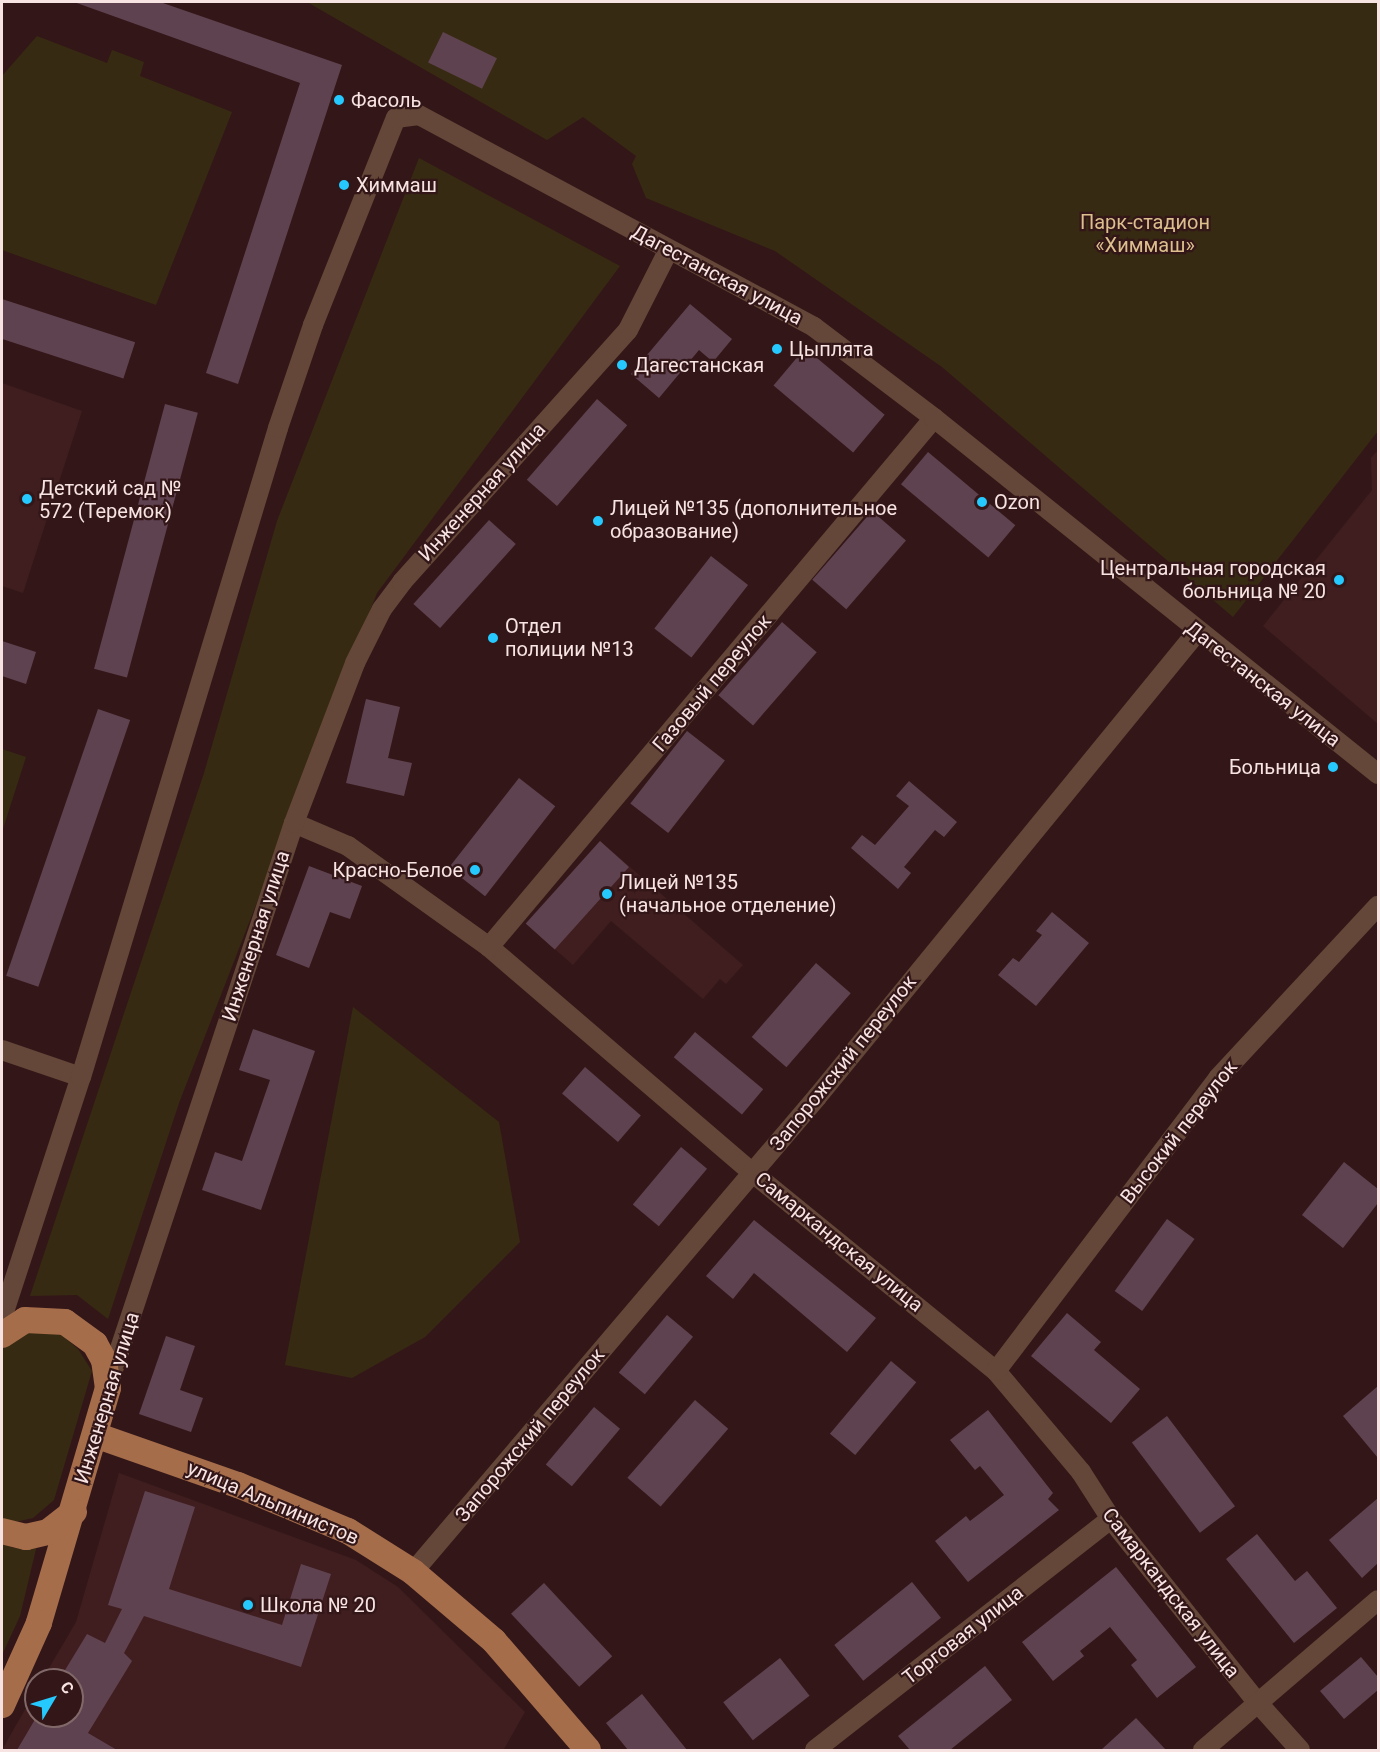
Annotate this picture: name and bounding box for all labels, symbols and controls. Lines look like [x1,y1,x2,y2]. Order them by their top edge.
place label: Фасоль [351,88,421,112]
marker: Фасоль [332,93,346,107]
place label: Химмаш [356,173,437,197]
marker: Химмаш [337,178,351,192]
park label: Парк-стадион «Химмаш» [1080,211,1210,258]
street label: Дагестанская улица [627,220,807,330]
place label: Цыплята [789,337,874,361]
marker: Цыплята [770,342,784,356]
place label: Дагестанская [634,353,764,377]
marker: Дагестанская [615,358,629,372]
street label: Инженерная улица [413,418,551,566]
place label: Детский сад № 572 (Теремок) [39,476,182,523]
place label: Ozon [994,490,1040,514]
marker: Детский сад № 572 (Теремок) [20,492,34,506]
marker: Ozon [975,495,989,509]
place label: Лицей №135 (дополнительное образование) [610,497,897,544]
marker: Лицей №135 (дополнительное образование) [591,514,605,528]
place label: Центральная городская больница № 20 [1100,556,1326,603]
marker: Центральная городская больница № 20 [1330,571,1348,589]
street label: Газовый переулок [648,610,776,756]
place label: Отдел полиции №13 [505,614,634,661]
street label: Дагестанская улица [1181,616,1345,752]
marker: Отдел полиции №13 [486,631,500,645]
place label: Больница [1229,755,1321,779]
marker: Больница [1326,760,1340,774]
street label: Инженерная улица [217,848,295,1024]
place label: Красно-Белое [333,858,463,882]
marker: Красно-Белое [468,863,482,877]
place label: Лицей №135 (начальное отделение) [619,870,836,917]
marker: Лицей №135 (начальное отделение) [600,887,614,901]
street label: Запорожский переулок [765,970,921,1156]
street label: Высокий переулок [1116,1055,1242,1209]
street label: Самаркандская улица [750,1167,928,1317]
street label: Инженерная улица [69,1309,145,1487]
street label: Запорожский переулок [450,1343,610,1527]
street label: улица Альпинистов [184,1456,362,1550]
street label: Самаркандская улица [1097,1503,1245,1683]
street label: Торговая улица [898,1580,1028,1690]
place label: Школа № 20 [260,1593,376,1617]
marker: Школа № 20 [241,1598,255,1612]
north arrow [24,1668,84,1728]
text: С [56,1678,78,1698]

